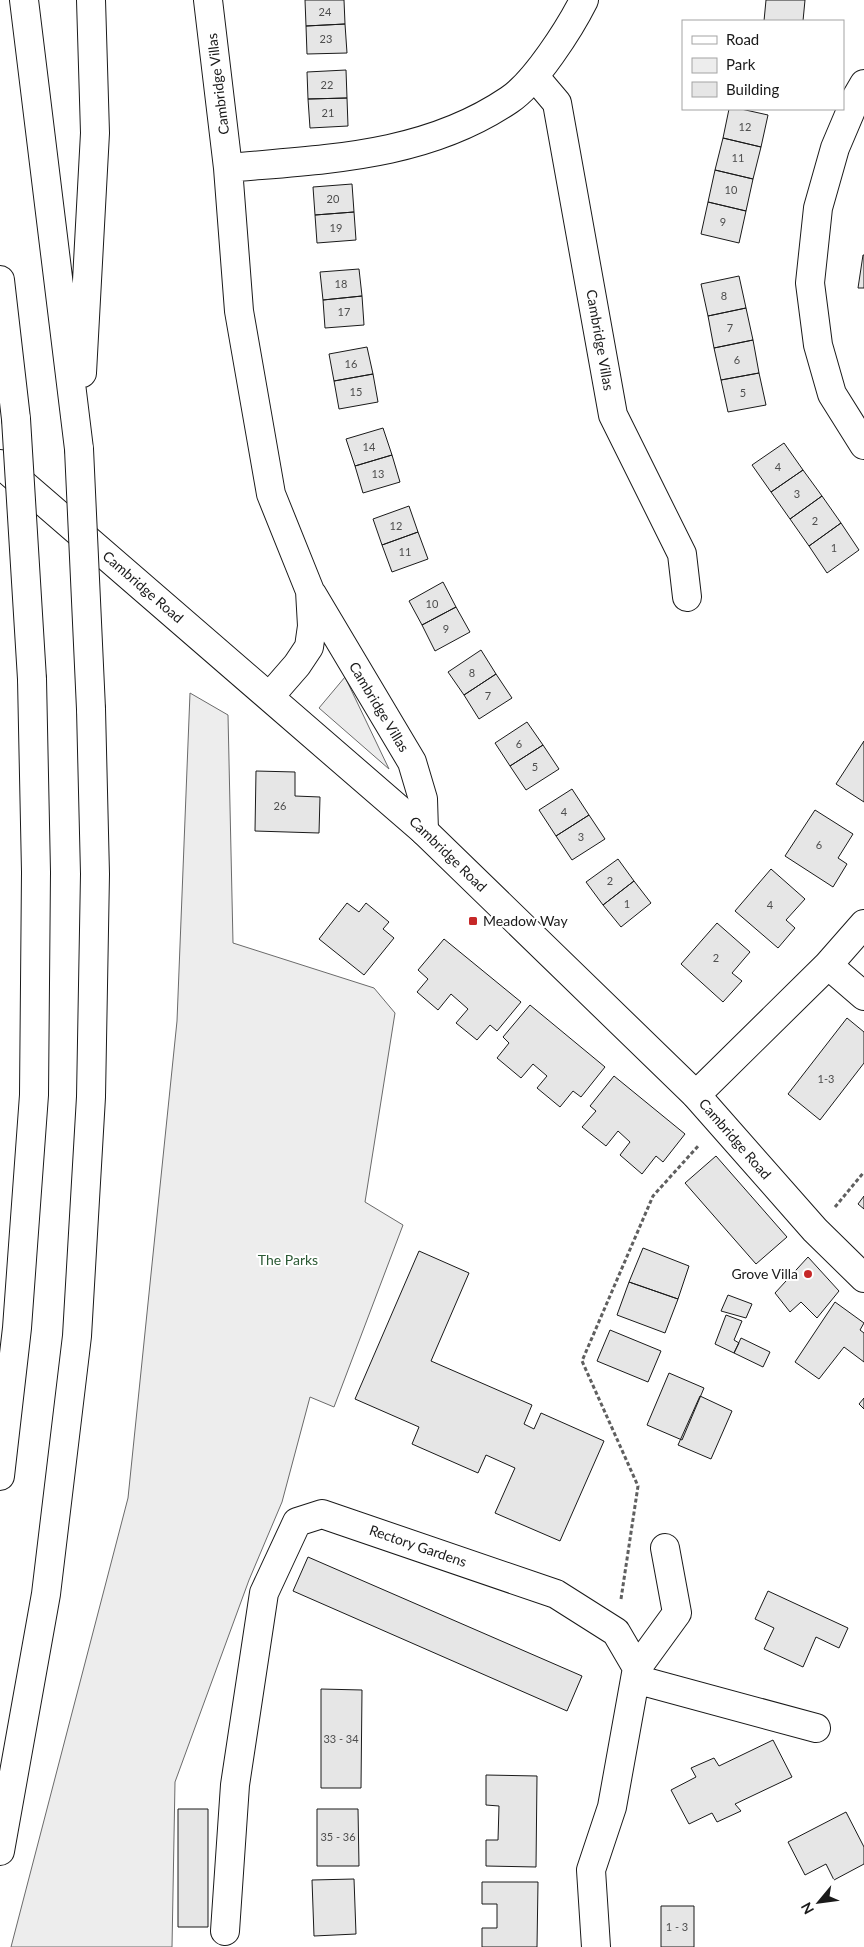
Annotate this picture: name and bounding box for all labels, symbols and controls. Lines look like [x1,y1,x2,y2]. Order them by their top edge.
house number: 24 [319,5,332,18]
legend [682,20,844,110]
text: Road [726,30,759,48]
street label: Cambridge Villas [203,32,232,136]
house number: 23 [320,32,332,45]
text: Park [726,55,756,73]
house number: 22 [321,78,333,91]
text: Building [726,80,779,98]
house number: 21 [322,106,334,119]
house number: 12 [739,120,751,133]
house number: 11 [732,151,744,164]
house number: 10 [725,183,738,196]
house number: 20 [327,192,340,205]
house number: 9 [720,215,726,228]
house number: 19 [330,221,342,234]
house number: 18 [335,277,347,290]
street label: Cambridge Villas [583,288,618,392]
house number: 8 [721,289,727,302]
house number: 17 [338,305,350,318]
house number: 7 [727,321,733,334]
house number: 6 [734,353,740,366]
house number: 16 [345,357,357,370]
house number: 15 [350,385,362,398]
house number: 5 [740,386,746,399]
house number: 14 [363,440,376,453]
house number: 4 [775,460,782,473]
house number: 13 [372,467,384,480]
house number: 3 [794,487,800,500]
house number: 2 [812,514,818,527]
house number: 12 [390,519,402,532]
house number: 1 [831,541,837,554]
house number: 11 [399,545,411,558]
street label: Cambridge Road [100,547,187,626]
house number: 10 [426,597,439,610]
house number: 9 [443,622,449,635]
street label: Cambridge Villas [346,659,413,755]
house number: 8 [469,666,475,679]
house number: 7 [485,689,491,702]
house number: 6 [516,737,522,750]
house number: 5 [532,760,538,773]
house number: 26 [274,799,286,812]
house number: 4 [561,805,568,818]
street label: Cambridge Road [406,812,491,895]
house number: 3 [578,830,584,843]
house number: 6 [816,838,822,851]
house number: 2 [607,874,613,887]
house number: 1 [624,897,630,910]
house number: 4 [767,898,774,911]
place label: Meadow Way [483,912,568,929]
marker: Meadow Way [467,915,479,927]
house number: 2 [713,951,719,964]
house number: 1-3 [818,1072,834,1085]
street label: Cambridge Road [696,1095,775,1182]
park label: The Parks [258,1251,318,1268]
place label: Grove Villa [731,1265,798,1282]
marker: Grove Villa [802,1268,814,1280]
street label: Rectory Gardens [367,1521,469,1570]
house number: 33 - 34 [323,1732,359,1745]
house number: 35 - 36 [320,1830,356,1843]
north arrow [794,1877,844,1927]
text: N [797,1900,817,1917]
house number: 1 - 3 [666,1920,688,1933]

